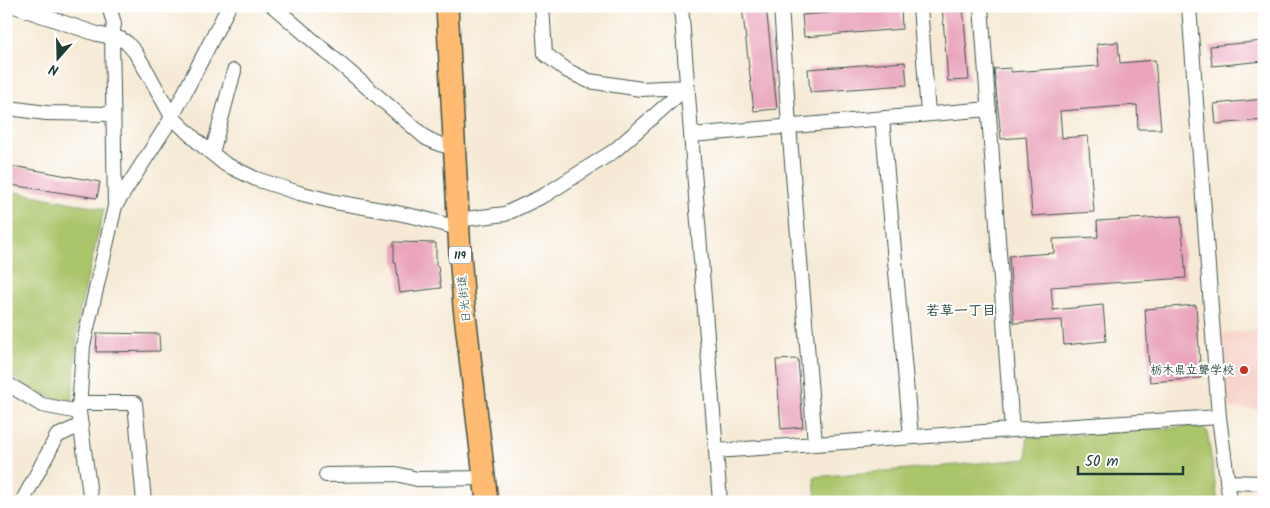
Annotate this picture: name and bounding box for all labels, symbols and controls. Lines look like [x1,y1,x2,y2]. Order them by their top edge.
north arrow [32,32,82,82]
text: N [46,57,62,81]
road number: 119 [449,246,471,264]
street label: 日光街道 [453,274,476,324]
district label: 若草一丁目 [926,300,996,322]
place label: 栃木県立聾学校 [1150,361,1234,380]
marker: 栃木県立聾学校 [1238,364,1250,376]
scale bar [1078,443,1182,475]
text: 50 m [1085,450,1119,474]

